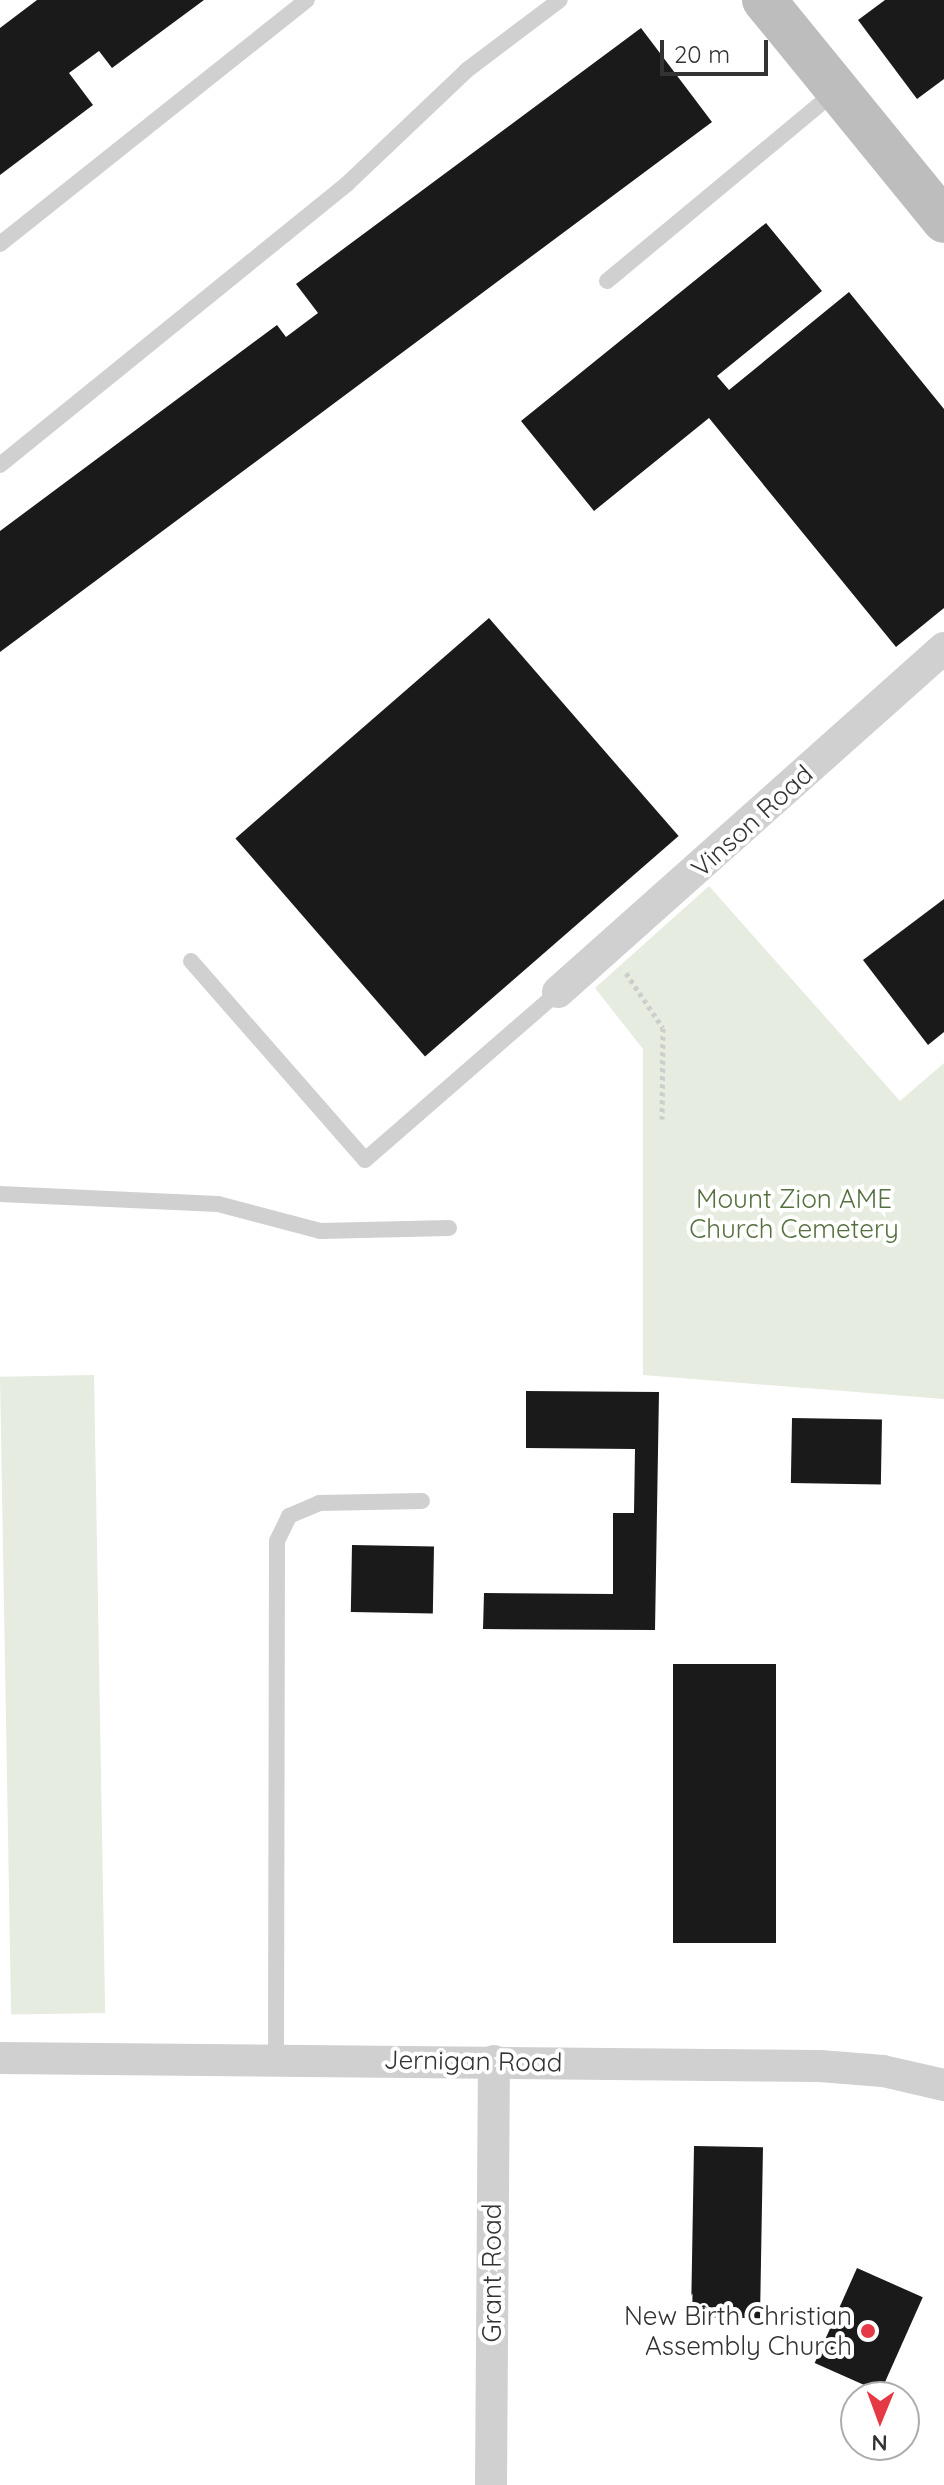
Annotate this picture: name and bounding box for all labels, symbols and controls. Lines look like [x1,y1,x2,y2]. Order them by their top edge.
scale bar [664,24,772,74]
text: 20 m [674,39,730,69]
street label: Vinson Road [685,758,819,884]
park label: Mount Zion AME Church Cemetery [689,1183,899,1244]
street label: Jernigan Road [383,2044,563,2078]
street label: Grant Road [476,2204,508,2342]
place label: New Birth Christian Assembly Church [624,2300,852,2362]
marker: New Birth Christian Assembly Church [859,2322,877,2340]
north arrow [840,2381,920,2461]
text: N [871,2429,888,2457]

